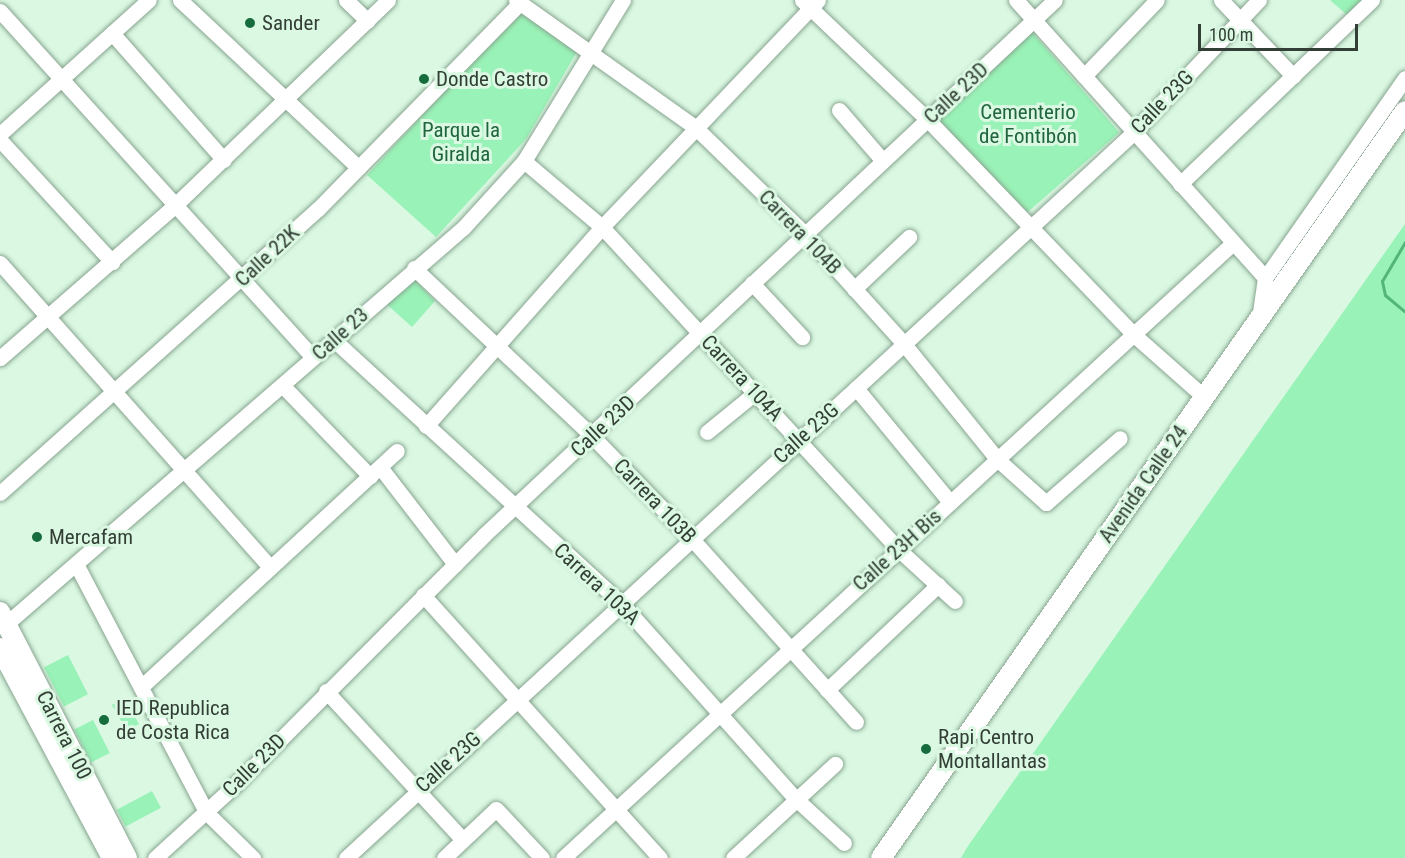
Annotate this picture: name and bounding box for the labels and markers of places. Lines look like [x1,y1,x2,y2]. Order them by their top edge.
place label: Sander [262,10,320,36]
marker: Sander [243,16,257,30]
place label: Donde Castro [436,66,548,92]
marker: Donde Castro [417,72,431,86]
place label: Mercafam [49,524,133,550]
marker: Mercafam [30,530,44,544]
place label: IED Republica de Costa Rica [116,695,230,745]
marker: IED Republica de Costa Rica [97,713,111,727]
place label: Rapi Centro Montallantas [938,724,1047,774]
marker: Rapi Centro Montallantas [919,742,933,756]

